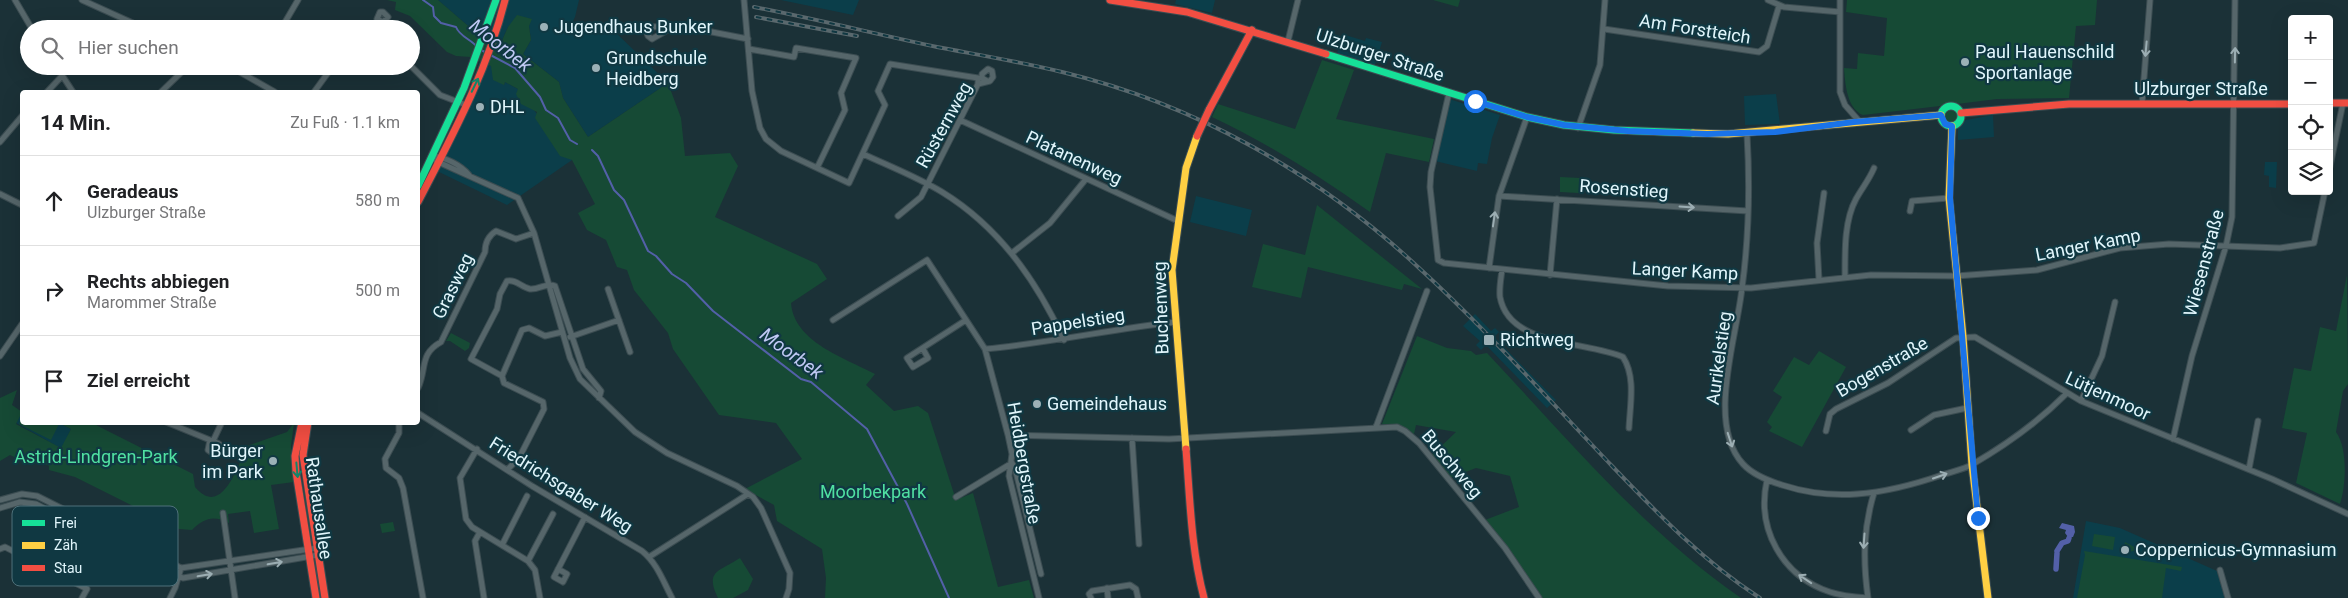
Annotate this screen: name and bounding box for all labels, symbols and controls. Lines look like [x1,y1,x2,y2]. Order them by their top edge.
street label: Am Forstteich [1638,9,1752,48]
water label: Moorbek [465,14,537,77]
map controls [2288,15,2333,195]
button: + [2288,15,2333,60]
place label: Jugendhaus Bunker [554,16,713,37]
search box [20,20,420,75]
marker: Jugendhaus Bunker [538,21,550,33]
street label: Ulzburger Straße [1313,24,1447,85]
icon: search [38,34,66,62]
text: Hier suchen [78,36,179,59]
one-way arrow [2142,40,2151,56]
place label: Paul Hauenschild Sportanlage [1975,41,2114,83]
place label: Grundschule Heidberg [606,47,707,89]
one-way arrow [2230,48,2240,64]
marker: Paul Hauenschild Sportanlage [1959,56,1971,68]
button: − [2288,60,2333,105]
marker: Grundschule Heidberg [590,62,602,74]
one-way arrow [471,78,480,93]
street label: Rüsternweg [911,78,976,171]
street label: Ulzburger Straße [2134,78,2268,99]
route start [1464,90,1487,113]
place label: DHL [490,96,525,117]
marker: DHL [474,101,486,113]
button: locate [2288,105,2333,150]
text: 14 Min. [40,111,111,135]
text: Zu Fuß · 1.1 km [290,113,400,132]
street label: Platanenweg [1023,126,1126,189]
button: layers [2288,150,2333,195]
street label: Rosenstieg [1579,175,1669,202]
text: Geradeaus [87,180,179,203]
icon: ahead [40,187,68,215]
text: 580 m [355,191,400,210]
one-way arrow [1679,202,1695,212]
text: Ulzburger Straße [87,203,206,222]
street label: Wiesenstraße [2179,207,2228,319]
one-way arrow [1490,212,1500,228]
street label: Langer Kamp [2034,224,2142,265]
street label: Grasweg [428,250,477,322]
street label: Langer Kamp [1631,257,1739,284]
street label: Buchenweg [1148,261,1173,355]
text: Rechts abbiegen [87,270,229,293]
icon: right [40,277,68,305]
text: 500 m [355,281,400,300]
text: Marommer Straße [87,293,217,312]
street label: Pappelstieg [1030,304,1126,339]
street label: Aurikelstieg [1702,310,1735,406]
water label: Moorbek [755,323,828,384]
place label: Richtweg [1500,329,1574,350]
street label: Bogenstraße [1832,332,1931,401]
marker: Richtweg [1482,333,1496,347]
icon: arrive [40,367,68,395]
street label: Lütjenmoor [2062,367,2154,424]
text: Ziel erreicht [87,369,190,392]
place label: Gemeindehaus [1047,393,1167,414]
marker: Gemeindehaus [1031,398,1043,410]
street label: Heidbergstraße [1003,400,1046,526]
street label: Buschweg [1418,425,1487,502]
one-way arrow [1725,431,1735,447]
street label: Friedrichsgaber Weg [486,432,637,537]
place label: Bürger im Park [202,440,264,482]
park label: Astrid-Lindgren-Park [14,446,179,467]
marker: Bürger im Park [267,455,279,467]
street label: Rathausallee [302,455,337,561]
one-way arrow [292,462,301,478]
one-way arrow [1931,470,1947,480]
park label: Moorbekpark [820,481,927,502]
legend [12,506,178,586]
route end [1967,507,1990,530]
text: Frei [54,515,77,531]
one-way arrow [1859,532,1868,548]
text: Zäh [54,537,78,553]
place label: Coppernicus-Gymnasium [2135,539,2336,560]
marker: Coppernicus-Gymnasium [2119,544,2131,556]
one-way arrow [267,558,283,568]
text: Stau [54,560,82,576]
one-way arrow [197,570,213,580]
one-way arrow [1799,574,1813,584]

